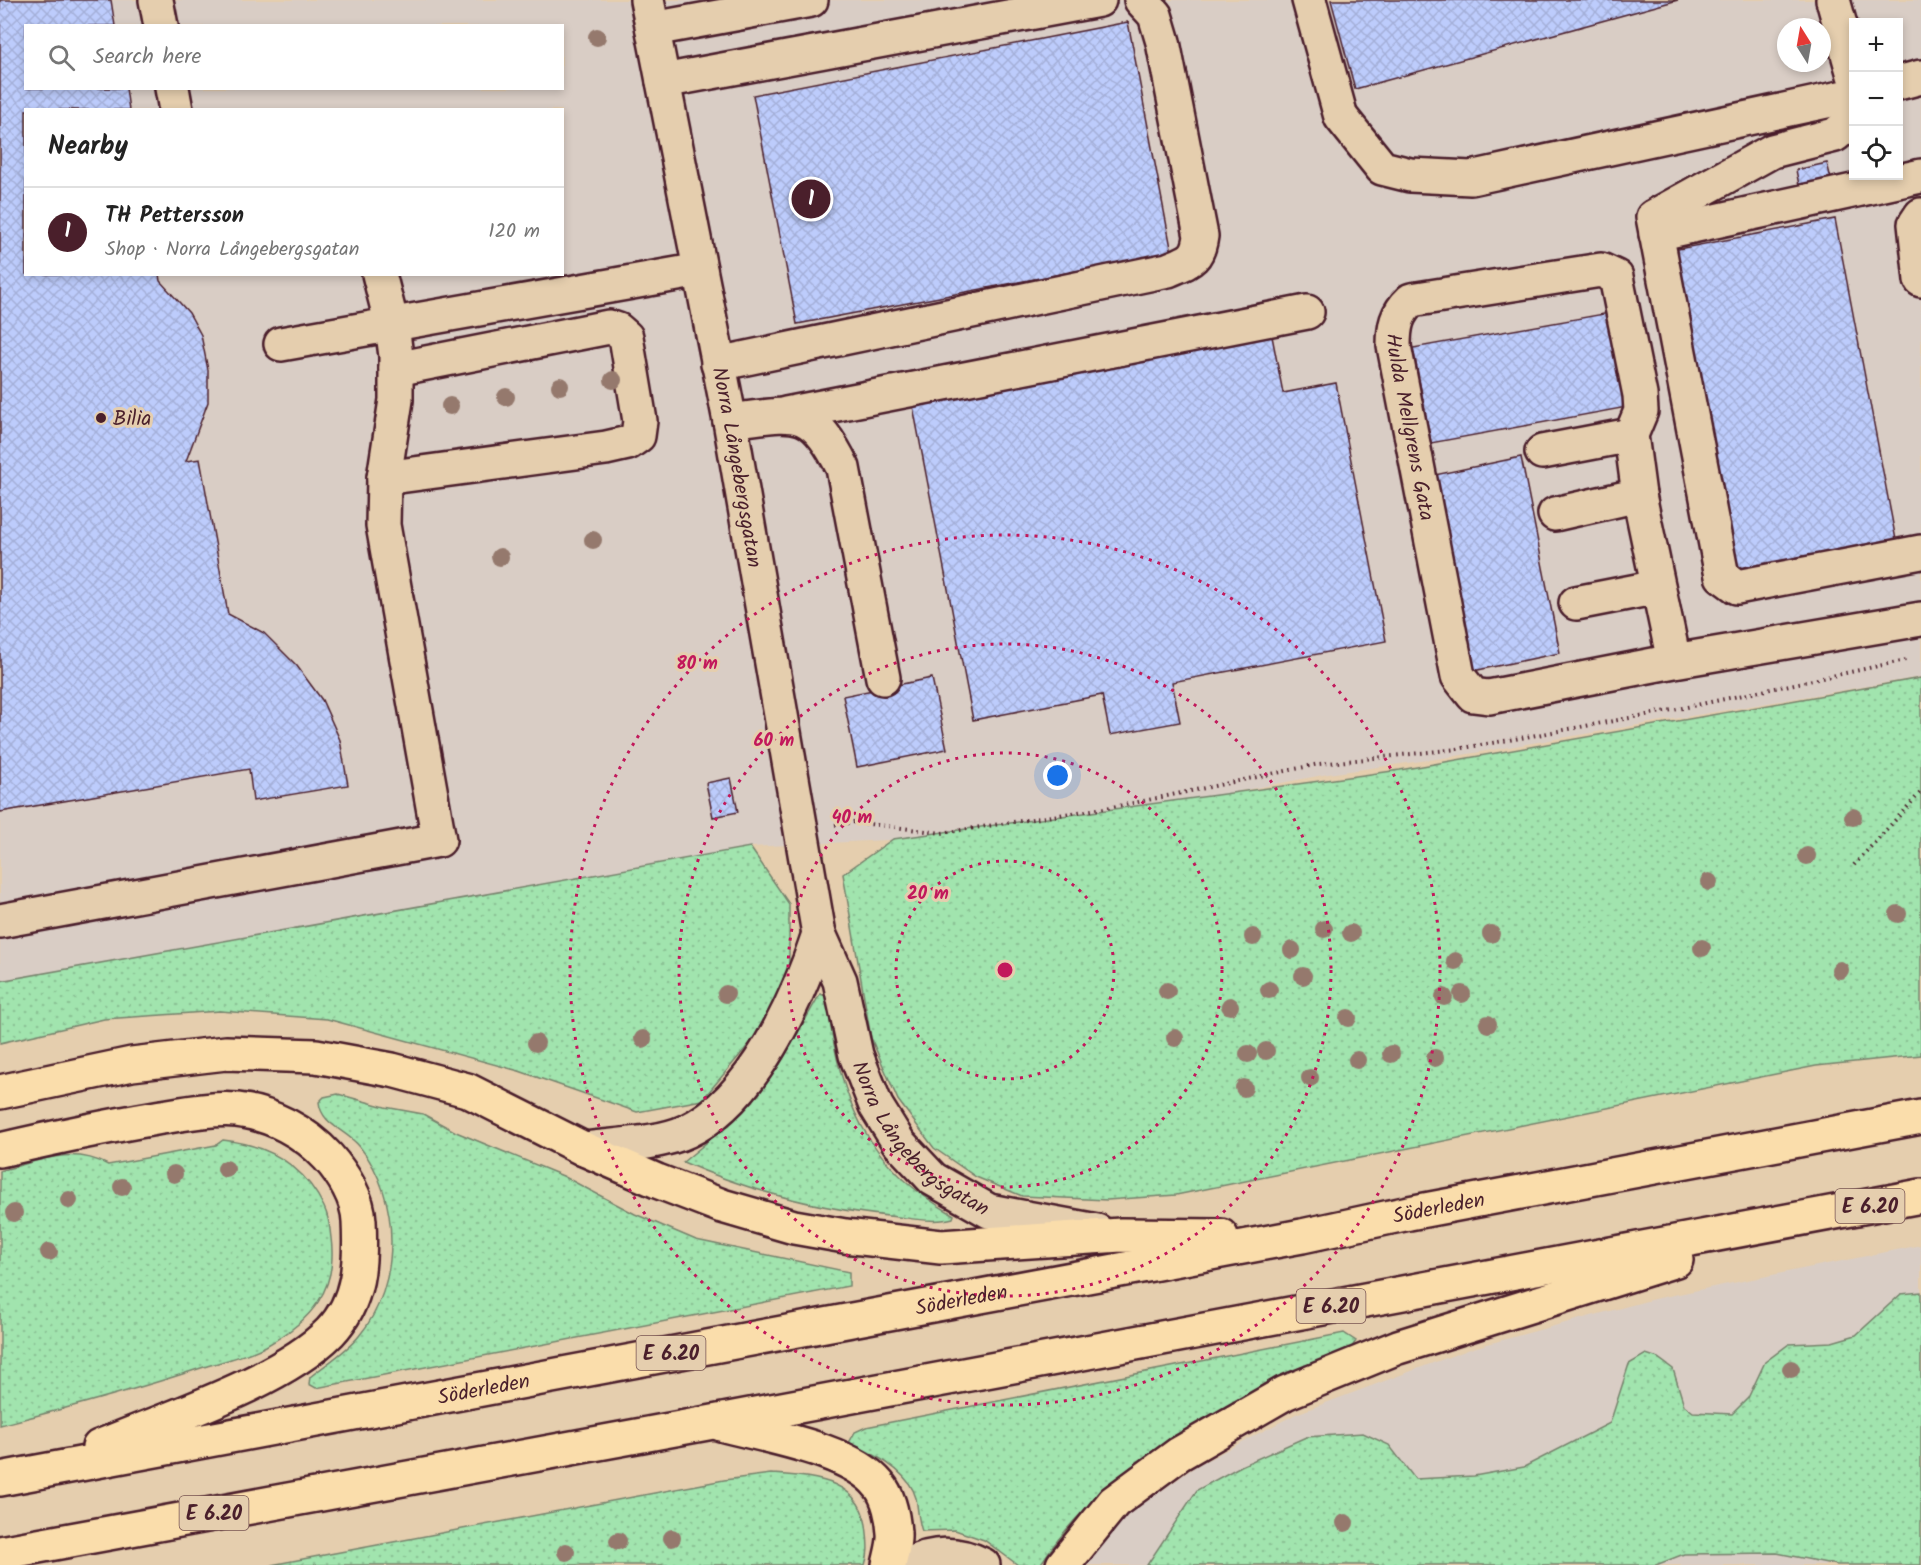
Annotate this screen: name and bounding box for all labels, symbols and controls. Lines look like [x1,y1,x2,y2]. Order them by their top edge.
north arrow [1777,18,1831,72]
map controls [1849,18,1903,180]
button: + [1849,18,1903,72]
search box [24,24,564,90]
text: Search here [93,40,201,75]
icon: search [45,41,78,74]
button: − [1849,72,1903,126]
text: Nearby [48,126,128,168]
button: locate [1849,126,1903,180]
pin: 1 [792,176,830,222]
text: TH Pettersson [105,199,244,234]
text: 1 [64,216,71,248]
text: 120 m [488,216,540,248]
text: Shop · Norra Långebergsgatan [105,234,359,266]
street label: Hulda Mellgrens Gata [1376,333,1443,524]
street label: Norra Långebergsgatan [702,364,770,570]
place label: Bilia [113,403,151,436]
marker: Bilia [94,411,108,425]
text: 80 m [676,650,718,679]
text: 60 m [754,727,795,756]
your location [1043,761,1072,790]
text: 40 m [832,804,873,833]
text: 20 m [907,880,949,909]
centre of rings [995,960,1015,980]
street label: Norra Långebergsgatan [842,1056,995,1226]
street label: Söderleden [1390,1184,1488,1234]
road number: E 6.20 [1836,1189,1904,1223]
street label: Söderleden [913,1276,1011,1326]
road number: E 6.20 [1296,1289,1366,1323]
road number: E 6.20 [636,1336,706,1370]
street label: Söderleden [435,1365,533,1415]
road number: E 6.20 [180,1496,248,1530]

